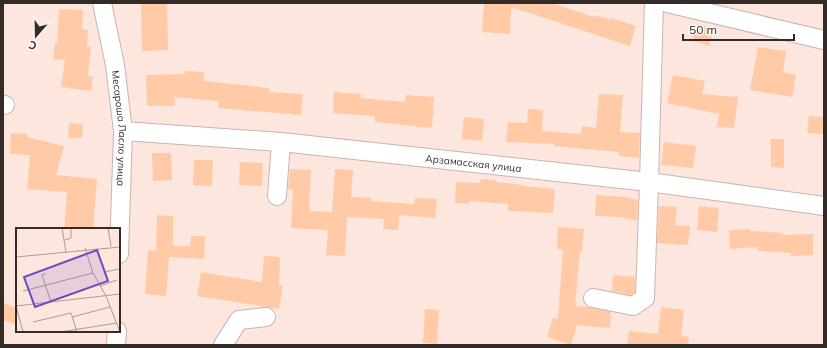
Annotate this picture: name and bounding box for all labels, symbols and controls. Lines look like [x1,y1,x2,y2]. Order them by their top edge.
north arrow [16,16,56,56]
scale bar [683,16,794,42]
text: 50 m [689,22,717,37]
text: С [26,37,39,53]
street label: Месароша Ласло улица [109,70,130,187]
street label: Арзамасская улица [425,151,522,175]
inset map [16,228,120,332]

